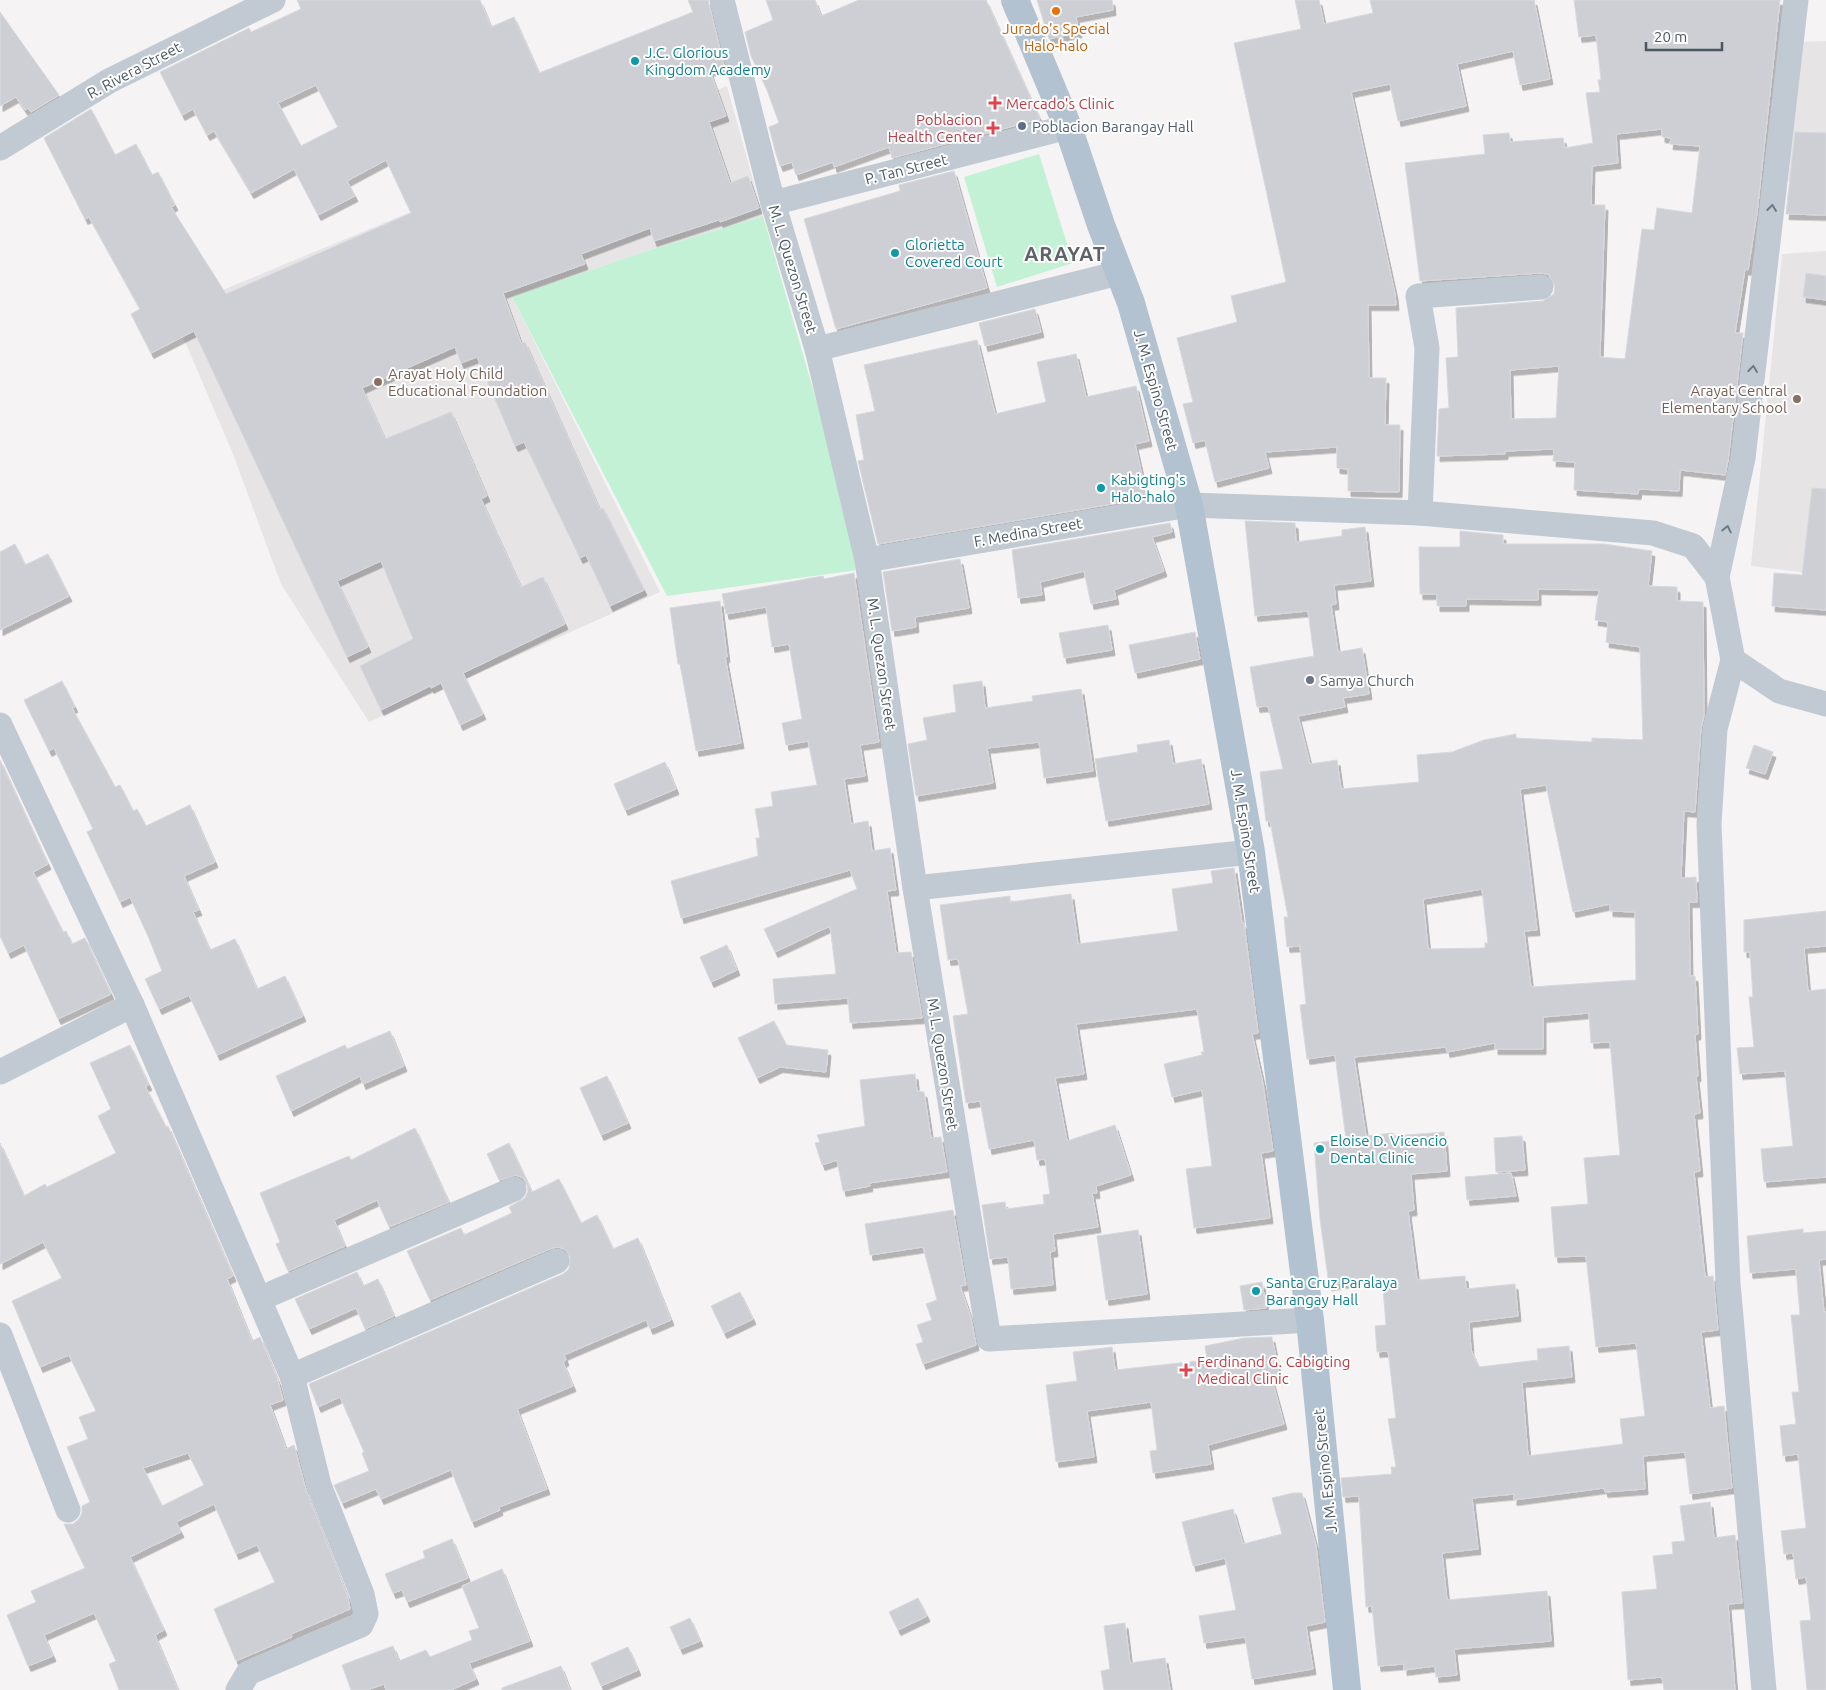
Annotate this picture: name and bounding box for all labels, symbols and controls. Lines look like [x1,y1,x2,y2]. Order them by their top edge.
marker: Jurado's Special Halo-halo [1050,5,1062,17]
place label: Jurado's Special Halo-halo [1002,20,1110,54]
scale bar [1646,20,1722,52]
text: 20 m [1654,28,1687,45]
street label: R. Rivera Street [84,38,184,102]
place label: J.C. Glorious Kingdom Academy [645,44,771,78]
marker: J.C. Glorious Kingdom Academy [629,55,641,67]
place label: Mercado's Clinic [1006,95,1114,112]
marker: Mercado's Clinic [988,96,1002,110]
place label: Poblacion Health Center [888,111,982,145]
place label: Poblacion Barangay Hall [1032,118,1194,135]
marker: Poblacion Barangay Hall [1016,120,1028,132]
marker: Poblacion Health Center [986,121,1000,135]
street label: P. Tan Street [863,151,949,187]
street label: M. L. Quezon Street [765,203,821,335]
one-way arrow [1766,203,1777,211]
place label: Glorietta Covered Court [905,236,1003,270]
district label: ARAYAT [1024,242,1106,265]
marker: Glorietta Covered Court [889,247,901,259]
street label: J. M. Espino Street [1131,328,1181,452]
place label: Arayat Holy Child Educational Foundation [388,365,547,399]
one-way arrow [1747,365,1758,373]
marker: Arayat Holy Child Educational Foundation [372,376,384,388]
place label: Arayat Central Elementary School [1661,382,1787,416]
marker: Arayat Central Elementary School [1791,393,1803,405]
place label: Kabigting's Halo-halo [1111,471,1186,505]
marker: Kabigting's Halo-halo [1095,482,1107,494]
street label: F. Medina Street [973,514,1084,550]
one-way arrow [1722,525,1732,534]
street label: M. L. Quezon Street [864,597,900,731]
place label: Samya Church [1320,672,1414,689]
marker: Samya Church [1304,674,1316,686]
street label: J. M. Espino Street [1228,768,1264,894]
street label: M. L. Quezon Street [924,997,962,1131]
place label: Eloise D. Vicencio Dental Clinic [1330,1132,1447,1166]
marker: Eloise D. Vicencio Dental Clinic [1314,1143,1326,1155]
place label: Santa Cruz Paralaya Barangay Hall [1266,1274,1397,1308]
marker: Santa Cruz Paralaya Barangay Hall [1250,1285,1262,1297]
place label: Ferdinand G. Cabigting Medical Clinic [1197,1353,1350,1387]
marker: Ferdinand G. Cabigting Medical Clinic [1179,1363,1193,1377]
street label: J. M. Espino Street [1310,1408,1340,1534]

